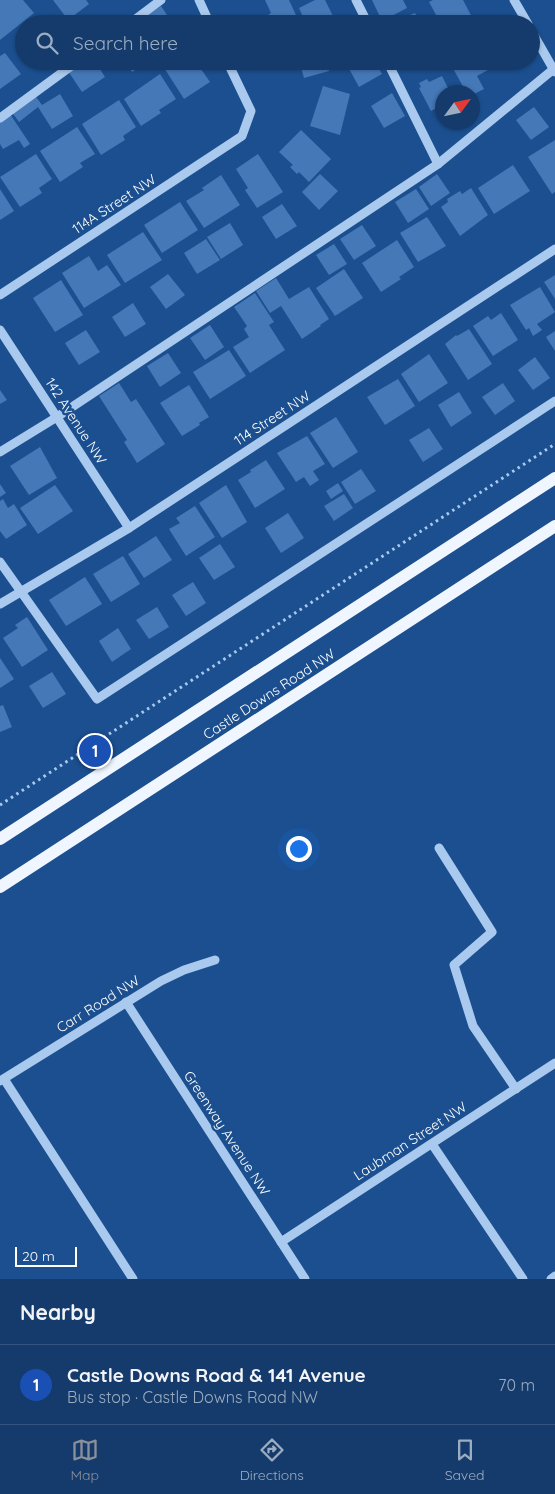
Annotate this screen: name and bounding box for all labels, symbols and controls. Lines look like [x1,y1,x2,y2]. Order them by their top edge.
search box [15,15,540,70]
icon: search [33,29,61,57]
text: Search here [73,31,178,55]
north arrow [435,85,480,130]
street label: 114A Street NW [69,170,160,238]
street label: 142 Avenue NW [41,374,111,468]
street label: 114 Street NW [231,386,314,449]
street label: Castle Downs Road NW [200,644,339,743]
pin: 1 [79,732,111,770]
your location [286,836,312,862]
street label: Carr Road NW [53,971,143,1037]
street label: Greenway Avenue NW [180,1067,274,1199]
street label: Laubman Street NW [350,1097,470,1184]
scale bar [15,1244,78,1267]
text: 20 m [22,1247,55,1265]
text: Nearby [20,1299,96,1325]
text: Castle Downs Road & 141 Avenue [67,1363,366,1387]
text: 1 [33,1375,39,1395]
text: 70 m [498,1375,535,1395]
text: Bus stop · Castle Downs Road NW [67,1387,318,1407]
tab: Map [70,1436,99,1484]
tab: Directions [240,1436,304,1484]
tab: Saved [445,1436,485,1484]

